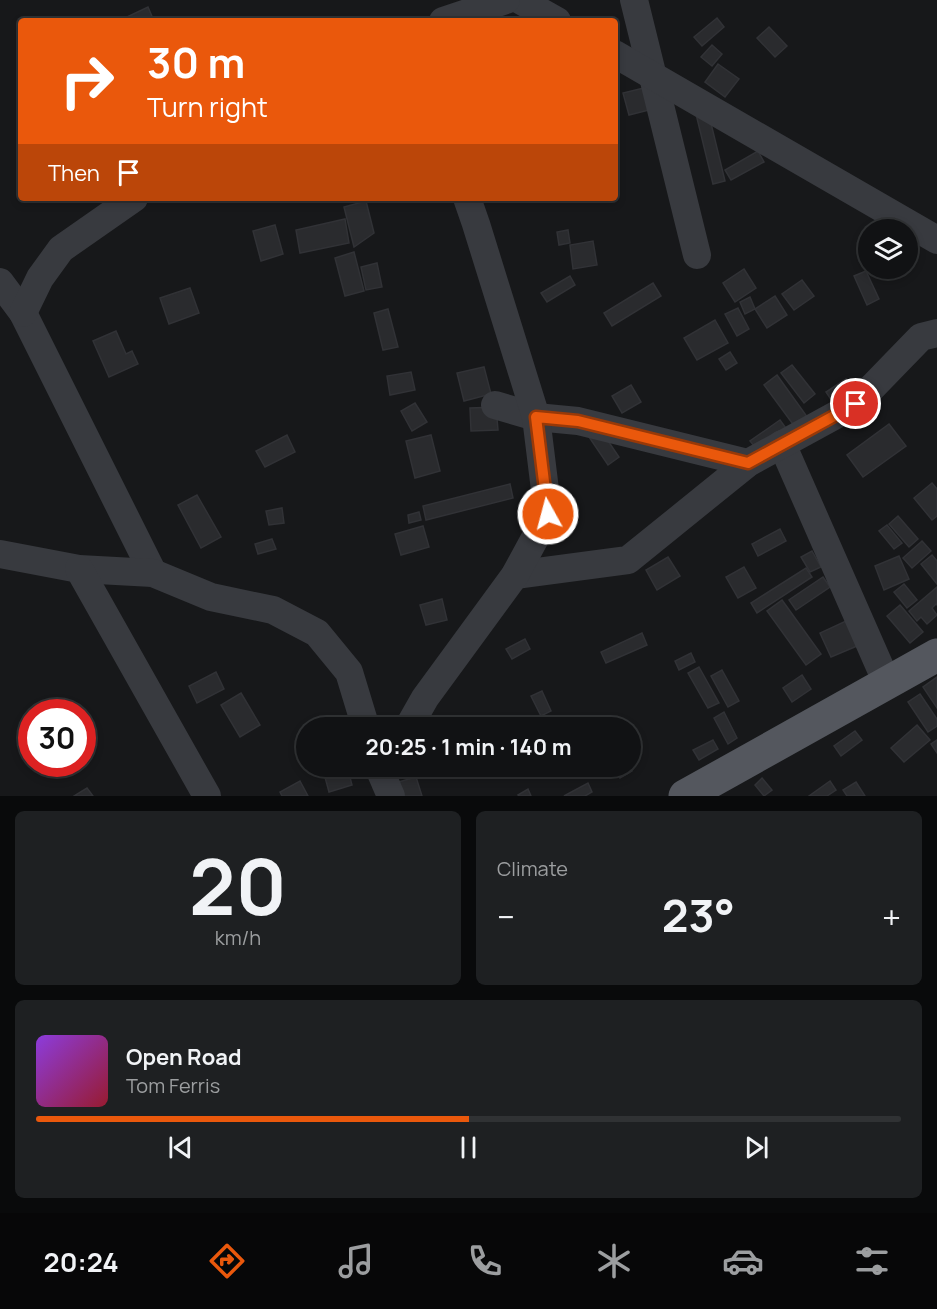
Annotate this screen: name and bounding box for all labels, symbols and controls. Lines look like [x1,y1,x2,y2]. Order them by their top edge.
text: 30 m [147,33,245,91]
icon: right [48,42,126,120]
text: Turn right [147,88,268,125]
icon: arrive [112,156,145,189]
text: Then [48,158,100,188]
map controls [858,219,918,279]
button: layers [858,219,918,279]
pin [830,378,881,429]
icon: arrive [839,387,872,420]
position arrow [516,482,580,546]
speed limit sign: 30 [18,699,96,777]
text: 20:25 · 1 min · 140 m [366,732,571,762]
text: 20 [189,832,287,938]
text: Climate [497,855,568,882]
text: 23° [662,884,735,946]
text: − [497,894,515,939]
text: + [882,894,901,939]
text: km/h [215,924,261,951]
text: Open Road [126,1042,241,1072]
text: Tom Ferris [126,1072,220,1099]
icon: previous [164,1131,197,1164]
icon: pause [452,1131,485,1164]
icon: next [740,1131,773,1164]
icon: directions [206,1240,248,1282]
icon: music [335,1240,377,1282]
icon: phone [464,1240,506,1282]
icon: climate [593,1240,635,1282]
icon: car [722,1240,764,1282]
icon: filters [851,1240,893,1282]
text: 20:24 [44,1243,119,1280]

